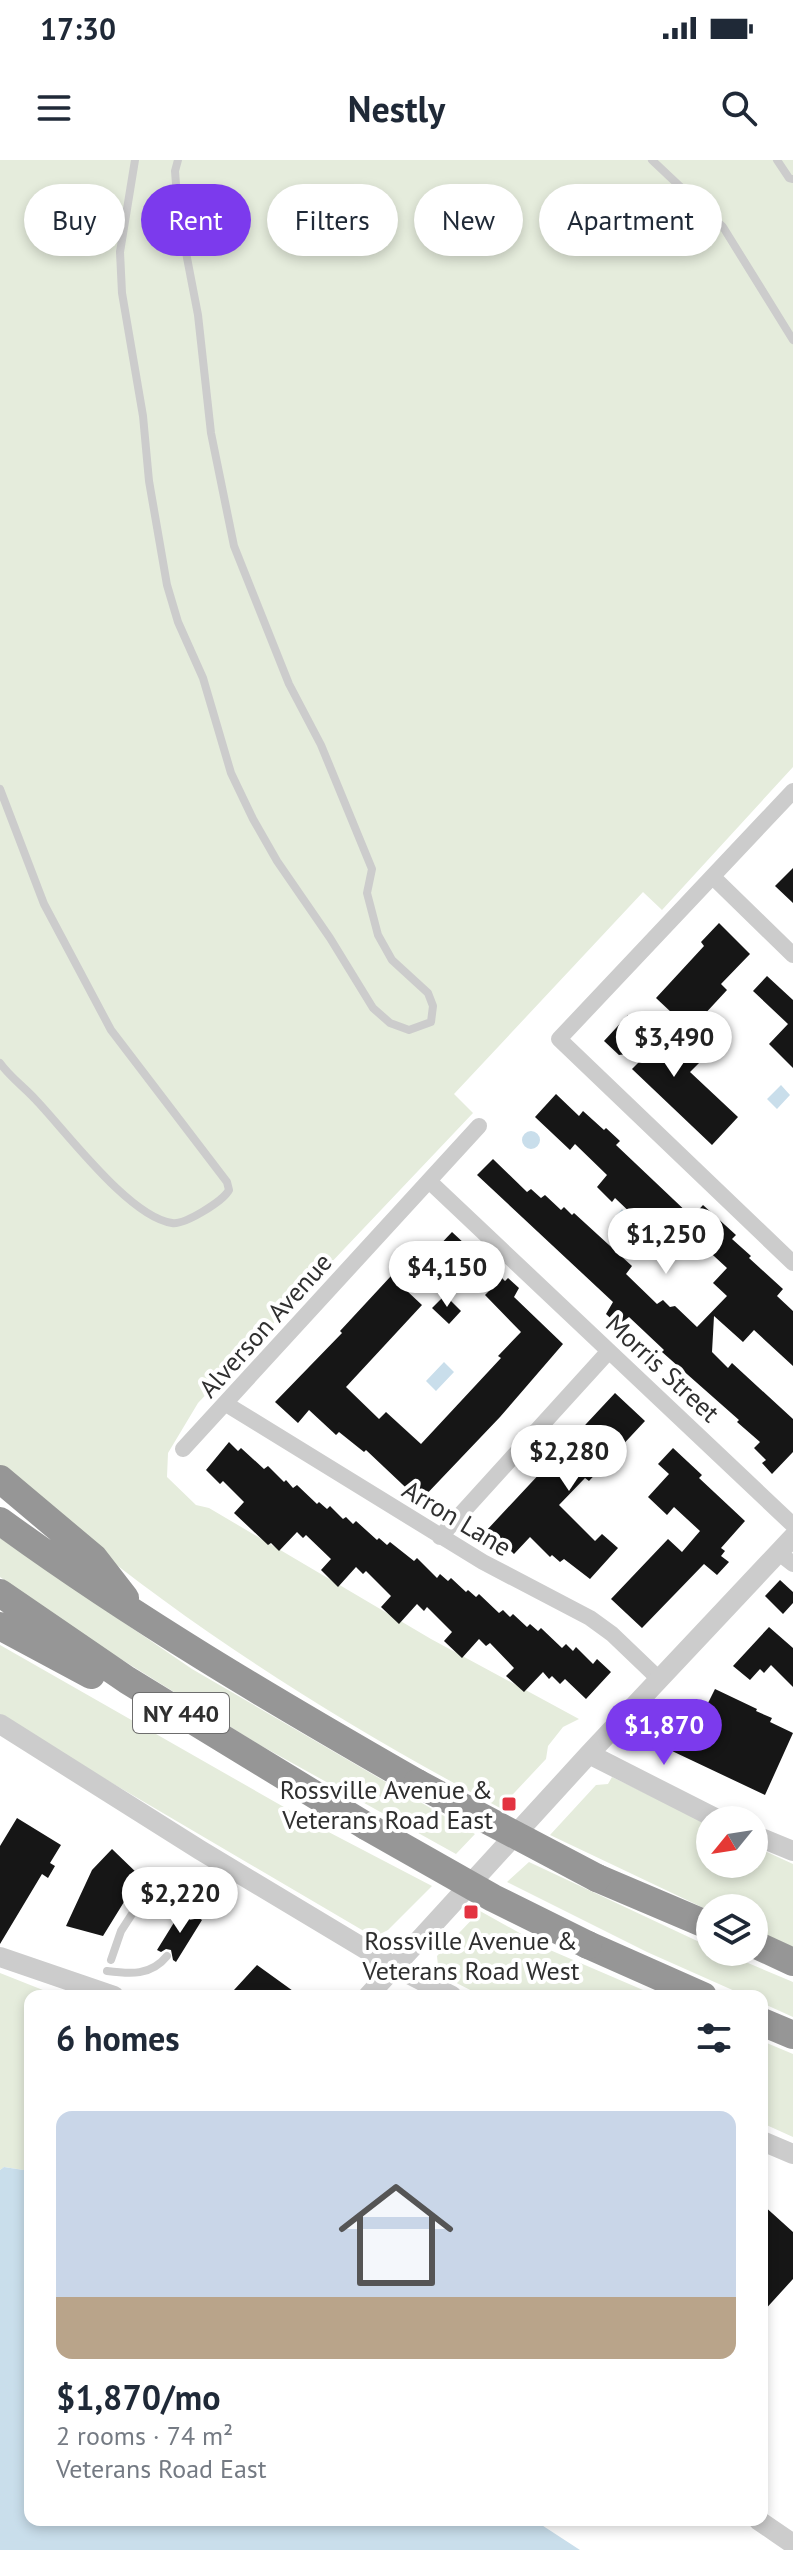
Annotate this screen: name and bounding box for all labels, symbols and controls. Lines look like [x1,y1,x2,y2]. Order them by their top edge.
text: 17:30 [40,9,116,48]
text: Nestly [348,85,445,132]
icon: menu [32,86,76,130]
icon: search [717,86,761,130]
chip: Buy [24,184,125,256]
chip: Rent [141,184,251,256]
chip: Filters [267,184,398,256]
chip: New [414,184,523,256]
chip: Apartment [539,184,722,256]
pin: $3,490 [609,1011,739,1079]
text: $3,490 [634,1020,714,1053]
pin: $1,250 [601,1208,731,1276]
text: $1,250 [626,1217,706,1250]
pin: $4,150 [382,1241,512,1309]
street label: Alverson Avenue [191,1246,339,1404]
text: $4,150 [407,1250,487,1283]
street label: Morris Street [599,1307,727,1429]
pin: $2,280 [504,1425,634,1493]
text: $2,280 [529,1434,609,1467]
street label: Arron Lane [397,1473,517,1563]
road number: NY 440 [133,1693,229,1733]
pin: $1,870 [599,1699,729,1767]
text: $1,870 [624,1708,704,1741]
place label: Rossville Avenue & Veterans Road East [280,1773,493,1836]
marker: Rossville Avenue & Veterans Road East [500,1795,518,1813]
north arrow [696,1806,768,1878]
map controls [696,1806,768,1966]
pin: $2,220 [115,1867,245,1935]
text: $2,220 [140,1876,220,1909]
button: layers [696,1894,768,1966]
marker: Rossville Avenue & Veterans Road West [462,1903,480,1921]
place label: Rossville Avenue & Veterans Road West [362,1924,580,1987]
text: 6 homes [56,2016,180,2060]
icon: filters [692,2016,736,2060]
icon: home [324,2163,468,2307]
text: $1,870/mo [56,2375,220,2419]
text: 2 rooms · 74 m² [56,2419,233,2452]
text: Veterans Road East [56,2452,267,2485]

